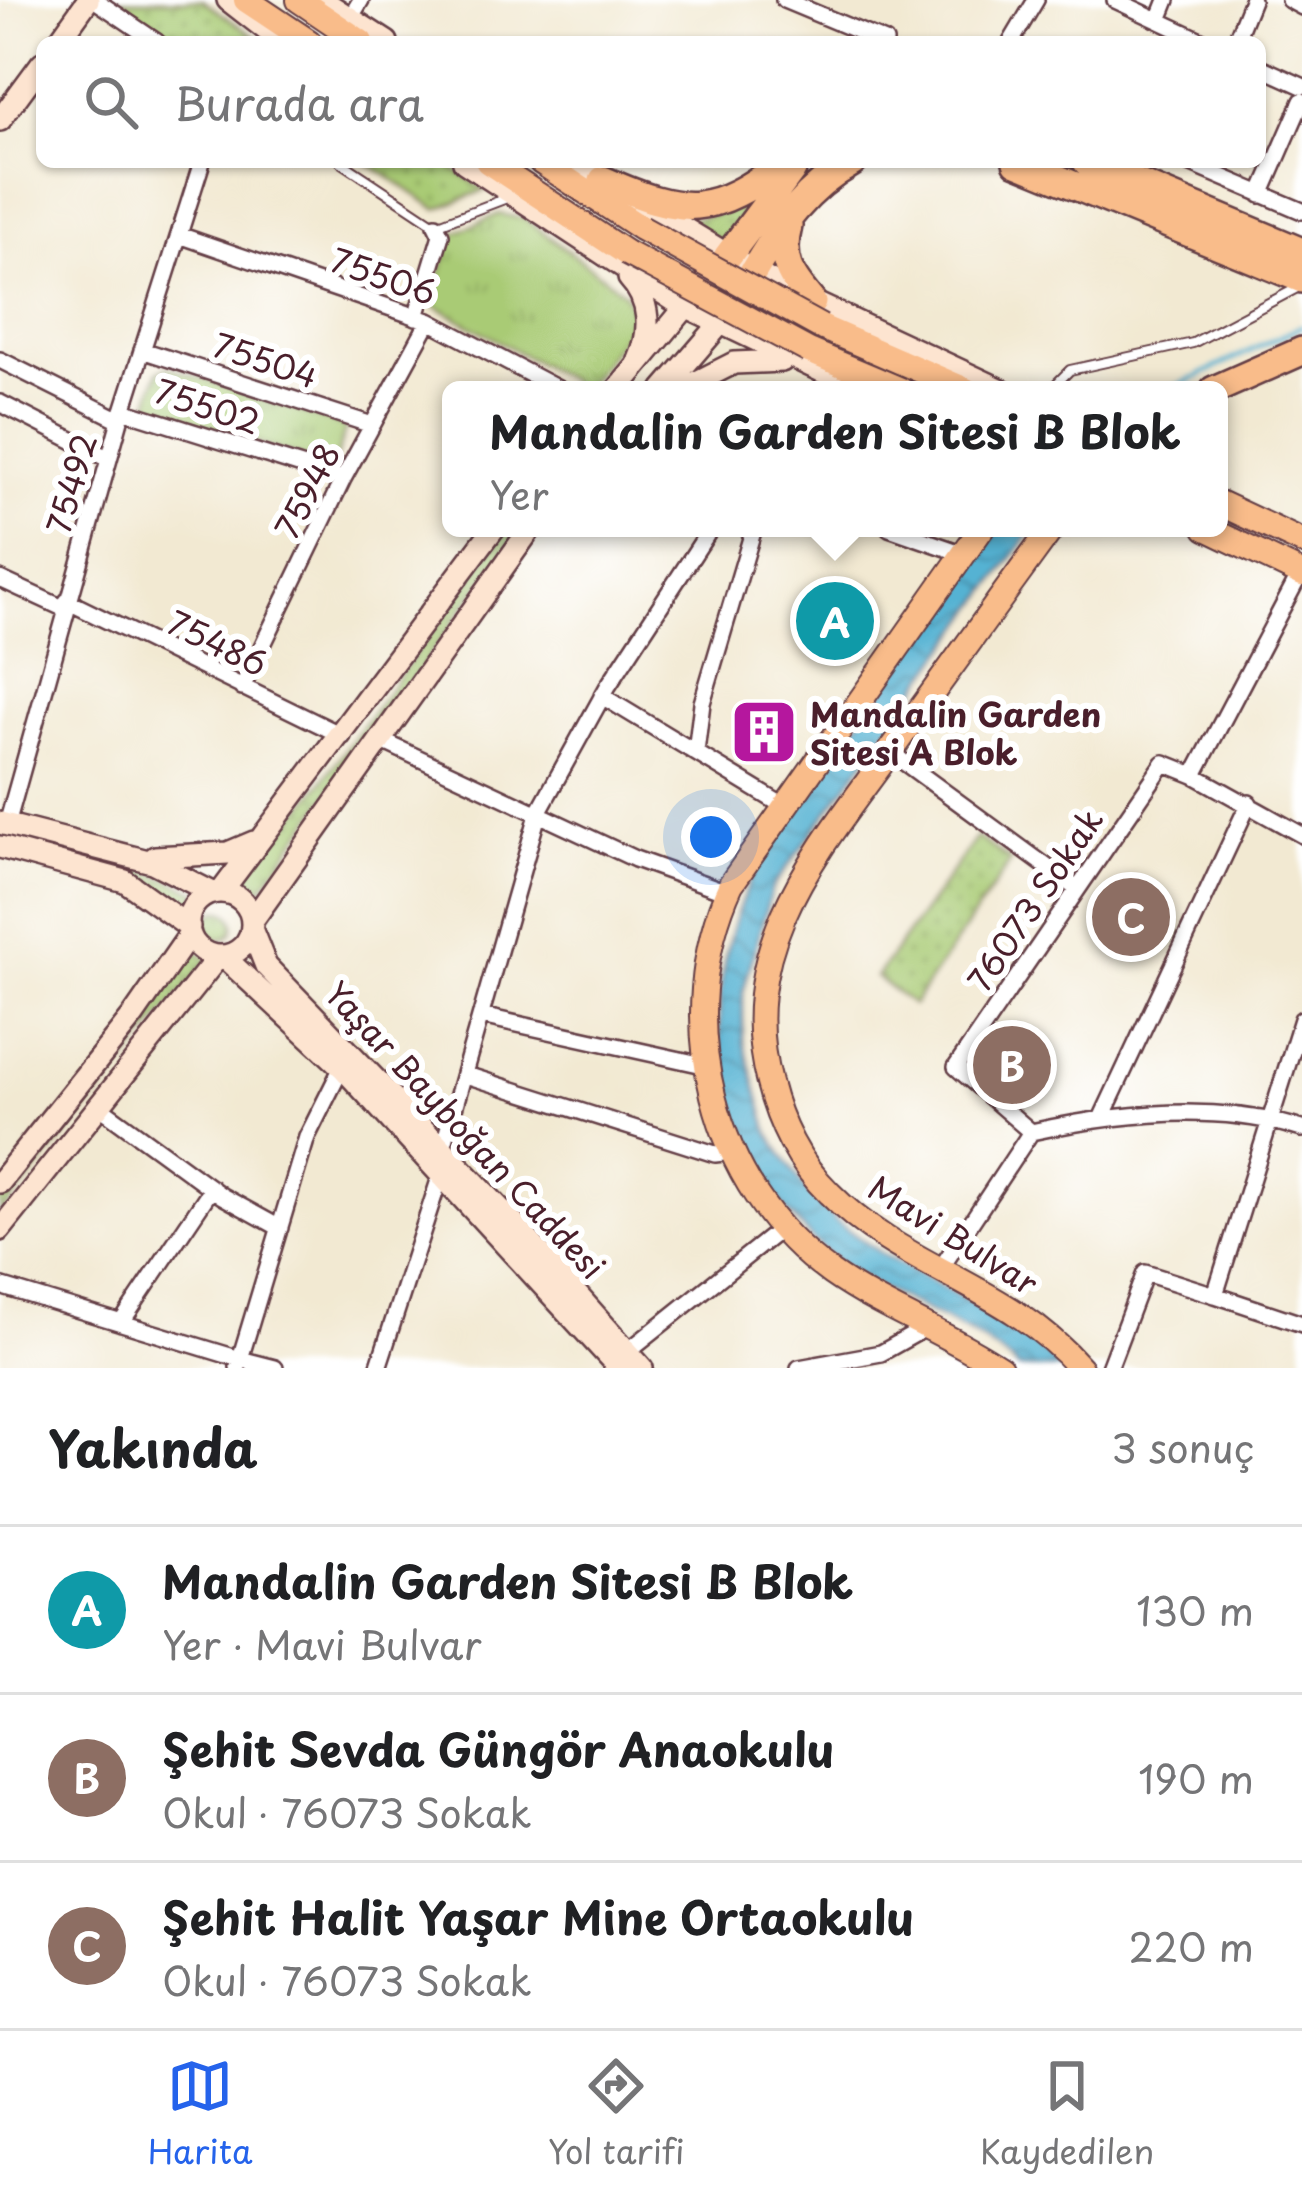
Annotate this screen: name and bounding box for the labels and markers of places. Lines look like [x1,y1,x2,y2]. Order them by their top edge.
pin: A [796,576,874,666]
place label: Mandalin Garden Sitesi A Blok [810,688,1101,776]
building icon: Mandalin Garden Sitesi A Blok [729,697,799,767]
pin: C [1092,872,1170,962]
pin: B [973,1020,1051,1110]

